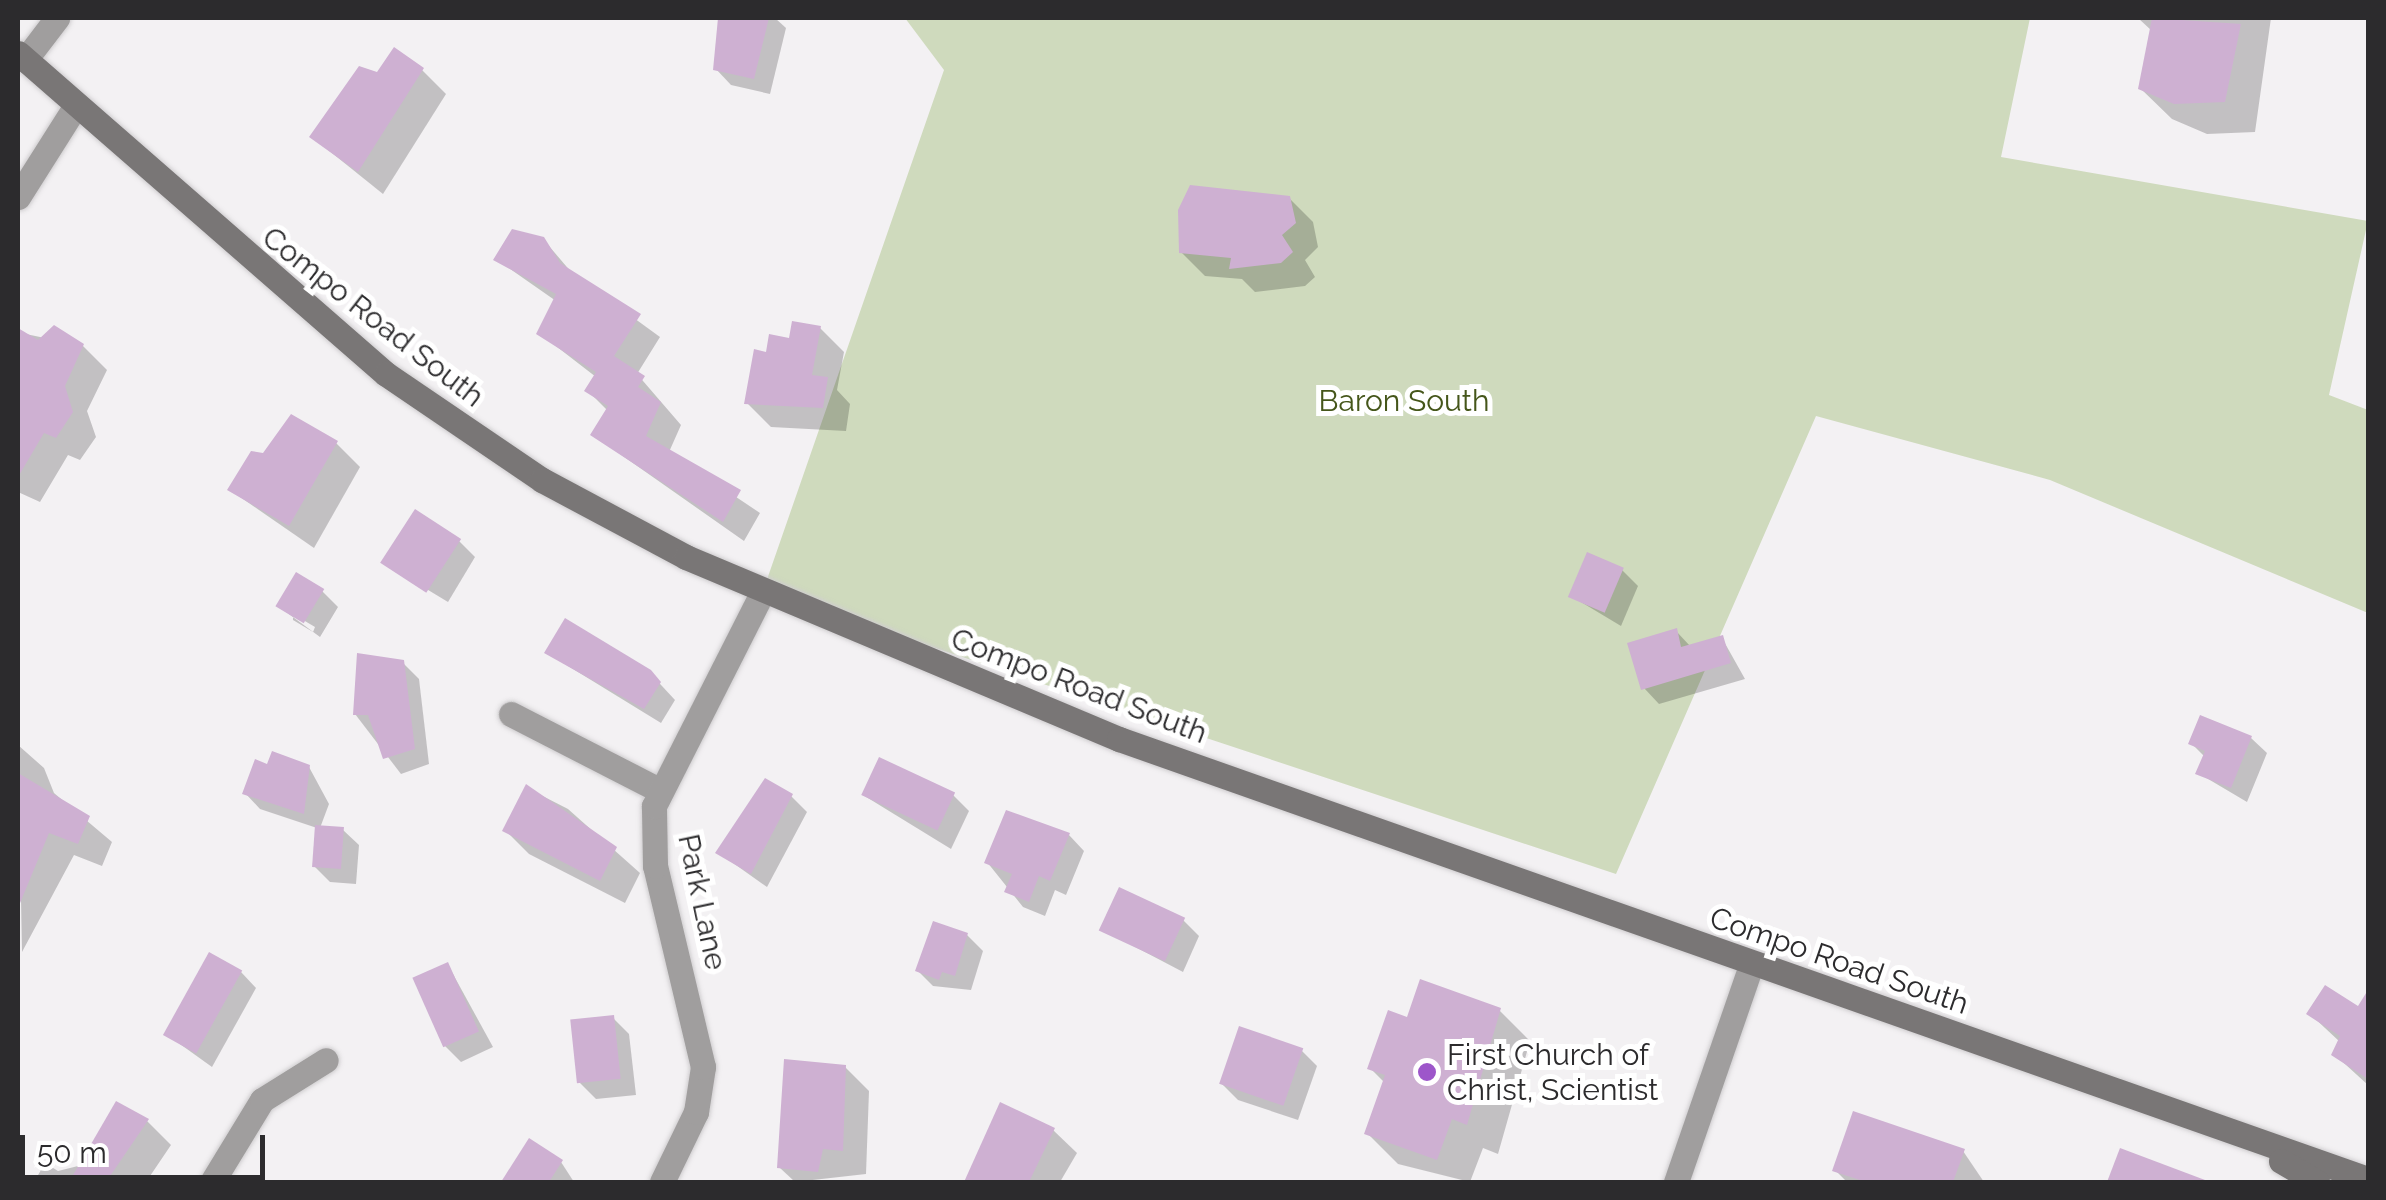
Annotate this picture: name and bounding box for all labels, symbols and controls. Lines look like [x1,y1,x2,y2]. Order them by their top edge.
street label: Compo Road South [255,219,491,415]
park label: Baron South [1319,383,1489,419]
street label: Compo Road South [946,621,1212,751]
street label: Park Lane [670,831,734,973]
street label: Compo Road South [1705,900,1973,1022]
place label: First Church of Christ, Scientist [1447,1037,1658,1108]
marker: First Church of Christ, Scientist [1416,1061,1438,1083]
scale bar [25,1115,270,1177]
text: 50 m [37,1135,107,1170]

